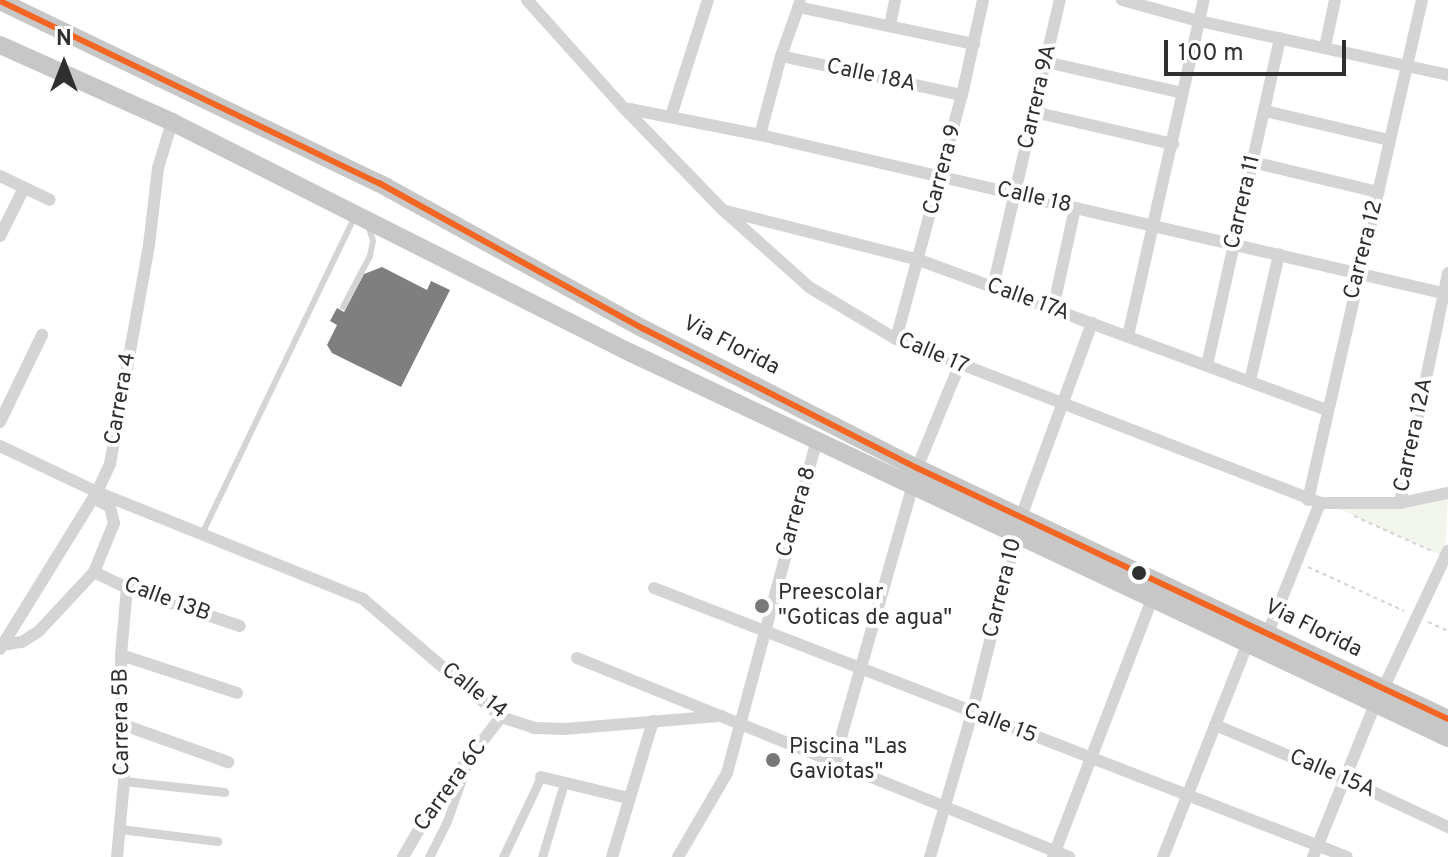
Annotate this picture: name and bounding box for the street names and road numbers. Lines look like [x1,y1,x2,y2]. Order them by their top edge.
street label: Carrera 9A [1013,42,1063,152]
street label: Calle 18A [824,54,918,98]
street label: Carrera 9 [918,122,968,218]
street label: Carrera 11 [1219,152,1267,252]
street label: Calle 18 [994,177,1074,219]
street label: Carrera 12 [1339,198,1389,302]
street label: Calle 17A [983,273,1073,327]
street label: Via Florida [678,310,784,382]
street label: Calle 17 [894,327,972,381]
street label: Carrera 4 [100,351,142,447]
street label: Carrera 12A [1389,375,1439,495]
street label: Carrera 8 [772,464,822,560]
street label: Carrera 10 [978,535,1028,641]
street label: Calle 13B [120,572,214,628]
street label: Via Florida [1260,594,1366,664]
street label: Calle 14 [436,657,512,725]
street label: Carrera 5B [108,668,136,776]
street label: Calle 15 [960,698,1040,750]
street label: Carrera 6C [409,735,493,837]
street label: Calle 15A [1285,744,1379,804]

